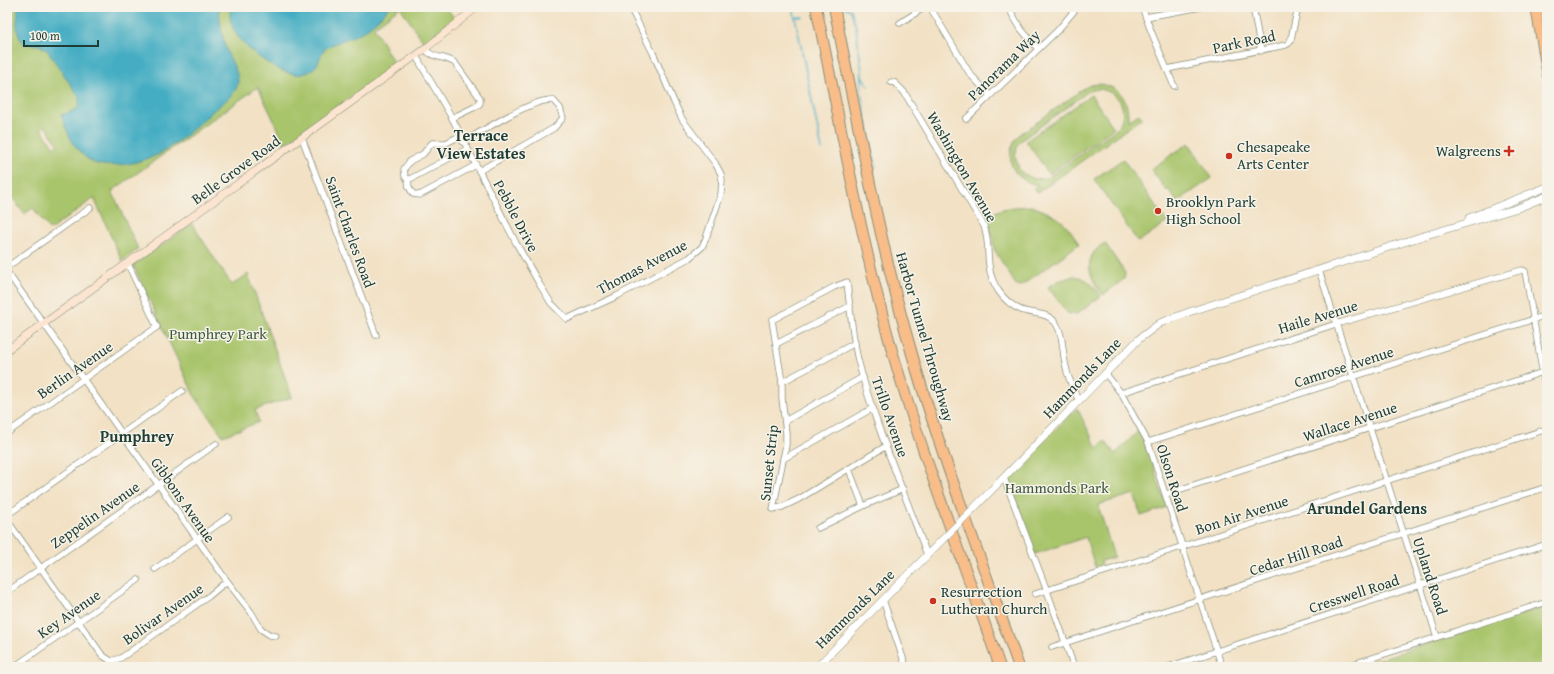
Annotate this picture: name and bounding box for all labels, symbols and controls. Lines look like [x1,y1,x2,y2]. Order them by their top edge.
scale bar [24,22,98,48]
street label: Panorama Way [963,24,1045,105]
street label: Park Road [1211,25,1277,58]
text: 100 m [30,27,60,44]
street label: Washington Avenue [922,108,1003,226]
district label: Terrace View Estates [436,123,526,165]
street label: Belle Grove Road [187,130,284,209]
place label: Chesapeake Arts Center [1237,136,1310,174]
place label: Walgreens [1436,140,1501,161]
marker: Walgreens [1504,146,1514,156]
marker: Chesapeake Arts Center [1224,151,1234,161]
street label: Saint Charles Road [321,173,380,291]
street label: Pebble Drive [489,176,544,256]
place label: Brooklyn Park High School [1166,191,1256,229]
marker: Brooklyn Park High School [1153,206,1163,216]
street label: Thomas Avenue [593,234,690,299]
street label: Harbor Tunnel Throughway [891,250,960,425]
street label: Haile Avenue [1276,295,1360,339]
park label: Pumphrey Park [169,323,267,344]
street label: Hammonds Lane [1038,333,1126,423]
street label: Berlin Avenue [33,336,117,403]
street label: Camrose Avenue [1291,341,1396,393]
street label: Trillo Avenue [867,374,914,460]
street label: Wallace Avenue [1300,396,1400,447]
district label: Pumphrey [100,424,175,448]
street label: Sunset Strip [754,424,783,502]
street label: Olson Road [1152,441,1193,514]
street label: Gibbons Avenue [146,453,221,547]
street label: Zeppelin Avenue [46,476,144,553]
park label: Hammonds Park [1005,477,1109,498]
street label: Bon Air Avenue [1193,490,1291,539]
district label: Arundel Gardens [1307,496,1427,520]
street label: Cedar Hill Road [1246,531,1345,581]
street label: Upland Road [1408,534,1453,617]
street label: Hammonds Lane [810,564,899,653]
street label: Cresswell Road [1306,569,1402,618]
street label: Bolivar Avenue [118,578,207,649]
place label: Resurrection Lutheran Church [941,581,1048,619]
street label: Key Avenue [33,584,105,643]
marker: Resurrection Lutheran Church [928,596,938,606]

